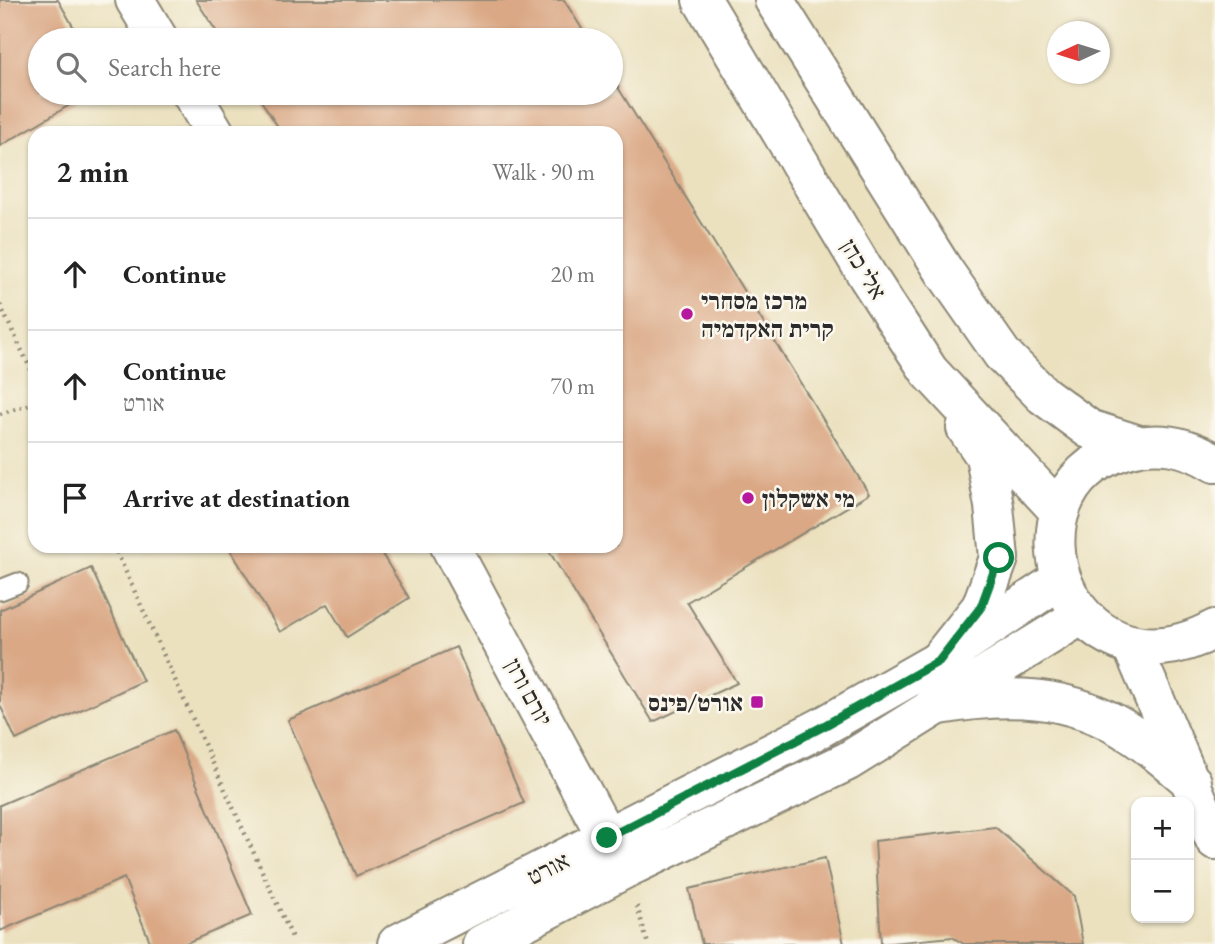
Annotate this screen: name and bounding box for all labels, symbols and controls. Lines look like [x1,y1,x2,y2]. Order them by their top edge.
north arrow [1047,21,1110,84]
search box [28,28,623,105]
icon: search [52,48,90,86]
text: Search here [108,50,221,84]
text: 2 min [56,152,129,191]
text: Walk · 90 m [492,157,595,187]
street label: אלי כהן [834,233,894,305]
icon: ahead [56,255,94,293]
text: Continue [123,257,226,291]
text: 20 m [550,259,595,289]
place label: מרכז מסחרי קרית האקדמיה [701,285,834,344]
marker: מרכז מסחרי קרית האקדמיה [679,306,695,322]
text: Continue [123,354,226,388]
icon: ahead [56,367,94,405]
text: 70 m [550,371,595,401]
text: אורט [123,388,165,418]
icon: arrive [56,479,94,517]
text: Arrive at destination [123,481,350,515]
place label: מי אשקלון [762,483,855,514]
marker: מי אשקלון [740,490,756,506]
route start [983,542,1014,573]
street label: יורם ורון [498,653,560,731]
place label: אורט/פינס [648,687,743,718]
marker: אורט/פינס [749,694,765,710]
map controls [1131,797,1194,923]
button: + [1131,797,1194,860]
route end [591,822,622,853]
street label: אורט [522,844,574,892]
button: − [1131,860,1194,923]

